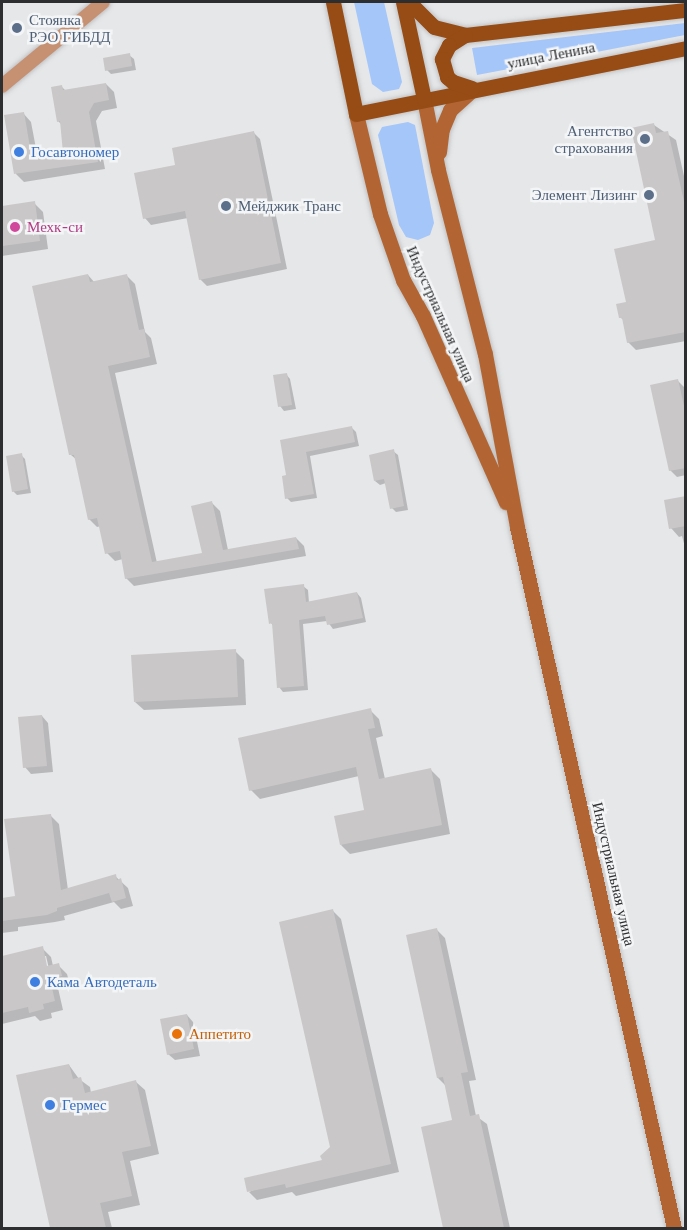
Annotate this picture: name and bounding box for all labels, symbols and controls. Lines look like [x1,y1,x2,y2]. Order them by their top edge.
place label: Стоянка РЭО ГИБДД [29,10,111,45]
marker: Стоянка РЭО ГИБДД [10,21,24,35]
street label: улица Ленина [506,38,596,72]
place label: Агентство страхования [555,121,633,156]
marker: Агентство страхования [638,132,652,146]
place label: Госавтономер [31,143,119,161]
marker: Госавтономер [12,145,26,159]
place label: Элемент Лизинг [532,186,637,204]
marker: Элемент Лизинг [642,188,656,202]
place label: Мейджик Транс [238,197,341,215]
marker: Мейджик Транс [219,199,233,213]
place label: Мехк-си [27,218,83,236]
marker: Мехк-си [8,220,22,234]
street label: Индустриальная улица [403,243,479,385]
street label: Индустриальная улица [589,800,639,948]
place label: Кама Автодеталь [47,973,157,991]
marker: Кама Автодеталь [28,975,42,989]
place label: Аппетито [189,1025,251,1043]
marker: Аппетито [170,1027,184,1041]
place label: Гермес [62,1096,107,1114]
marker: Гермес [43,1098,57,1112]

